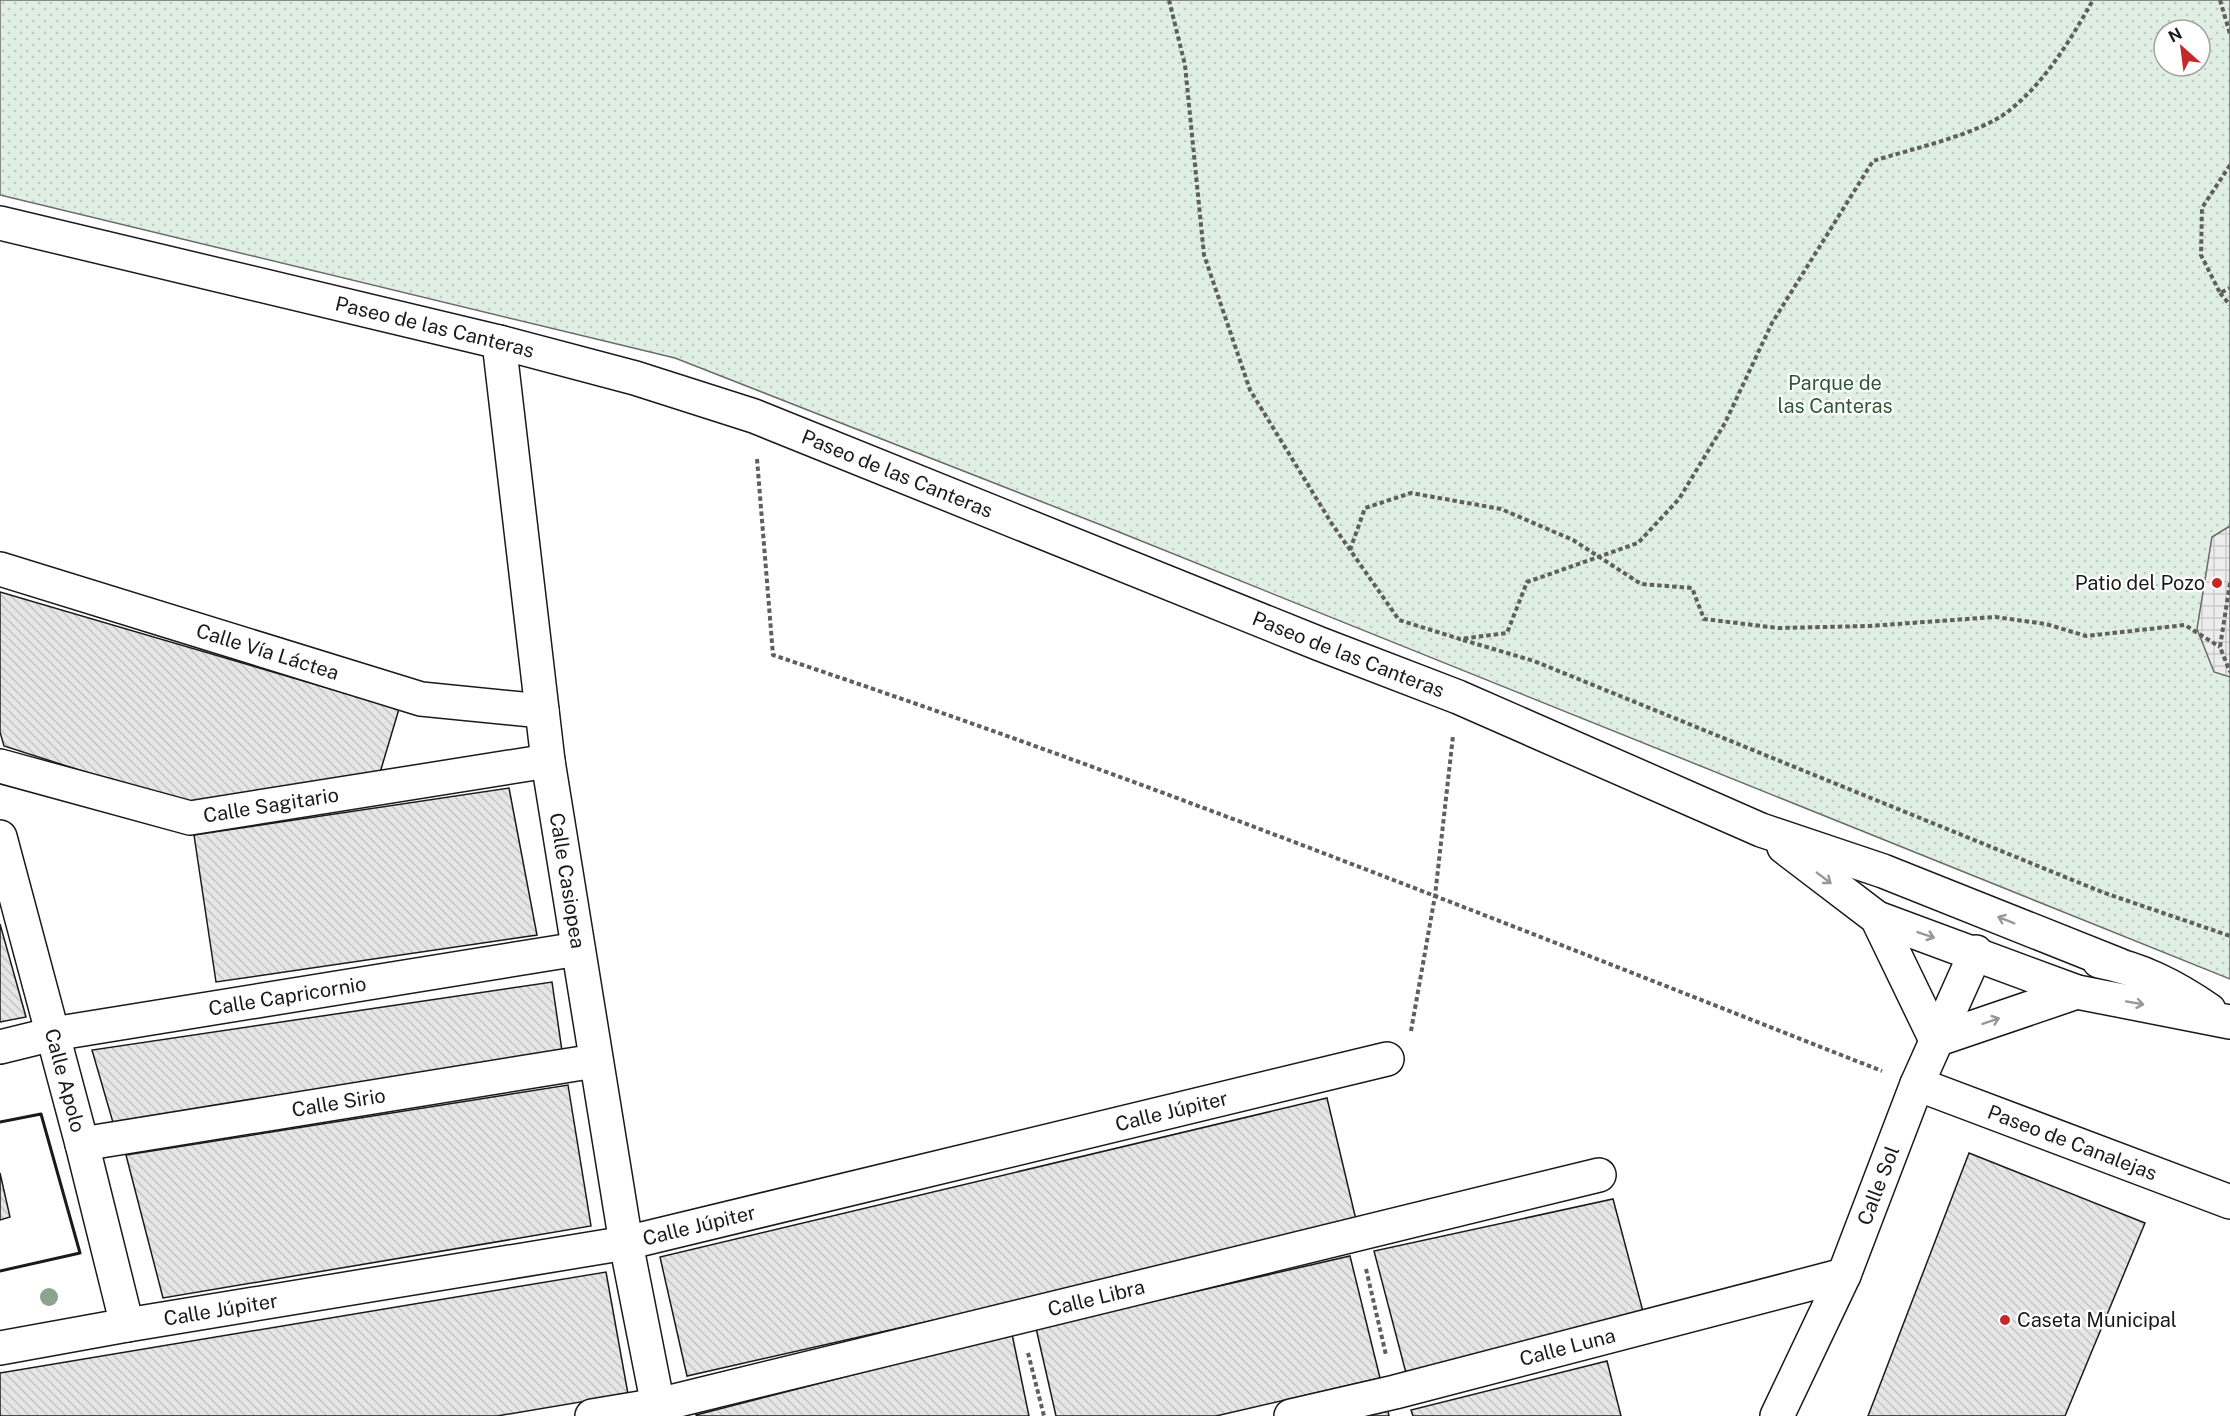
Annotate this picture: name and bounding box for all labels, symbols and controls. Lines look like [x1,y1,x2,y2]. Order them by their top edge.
north arrow [2152,18,2212,78]
text: N [2165,24,2185,47]
street label: Paseo de las Canteras [333,291,537,363]
park label: Parque de las Canteras [1777,371,1893,418]
street label: Paseo de las Canteras [798,424,996,523]
place label: Patio del Pozo [2075,571,2205,595]
marker: Patio del Pozo [2210,576,2224,590]
street label: Paseo de las Canteras [1249,606,1448,703]
street label: Calle Vía Láctea [193,618,342,685]
street label: Calle Sagitario [202,782,340,828]
street label: Calle Casiopea [545,811,590,950]
one-way arrow [1816,871,1832,884]
one-way arrow [1997,914,2016,925]
one-way arrow [1916,931,1935,942]
street label: Calle Capricornio [207,971,368,1021]
one-way arrow [2124,998,2144,1009]
one-way arrow [1981,1015,2000,1026]
street label: Calle Apolo [40,1026,90,1135]
street label: Calle Sirio [290,1083,387,1122]
street label: Calle Júpiter [1113,1086,1230,1136]
street label: Paseo de Canalejas [1984,1100,2160,1185]
street label: Calle Sol [1852,1142,1904,1228]
street label: Calle Júpiter [640,1200,758,1251]
street label: Calle Libra [1045,1274,1147,1321]
street label: Calle Júpiter [162,1288,280,1331]
place label: Caseta Municipal [2017,1308,2177,1332]
marker: Caseta Municipal [1998,1313,2012,1327]
street label: Calle Luna [1517,1323,1618,1371]

